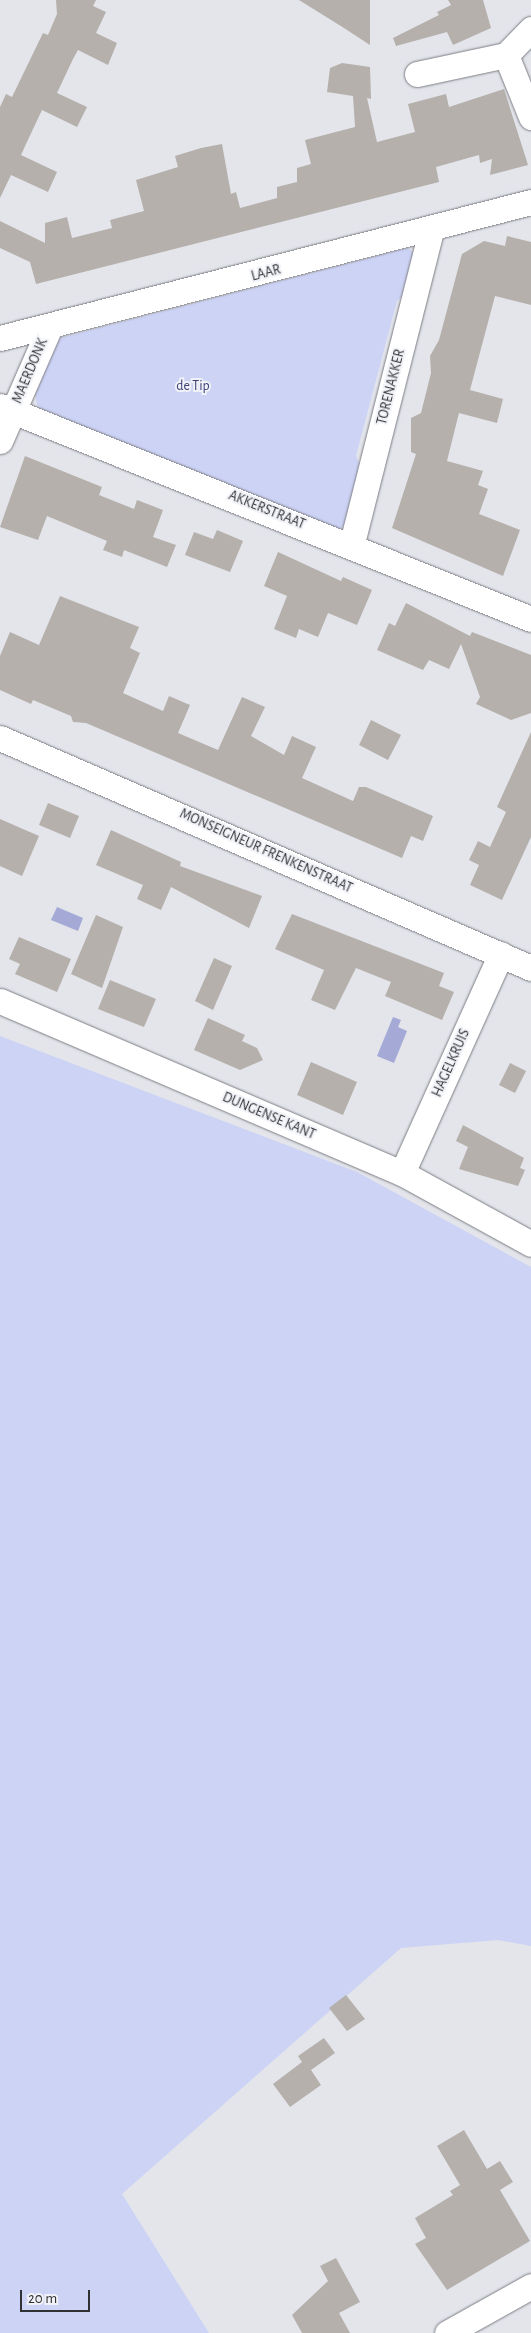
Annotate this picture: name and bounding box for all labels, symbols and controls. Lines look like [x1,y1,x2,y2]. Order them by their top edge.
street label: LAAR [249,261,283,285]
street label: MAERDONK [9,336,51,406]
street label: TORENAKKER [374,348,408,426]
park label: de Tip [176,378,210,394]
street label: AKKERSTRAAT [226,487,308,533]
street label: MONSEIGNEUR FRENKENSTRAAT [177,805,355,897]
street label: HAGELKRUIS [429,1026,473,1100]
street label: DUNGENSE KANT [220,1089,318,1143]
scale bar [22,2280,92,2312]
text: 20 m [28,2291,57,2306]

